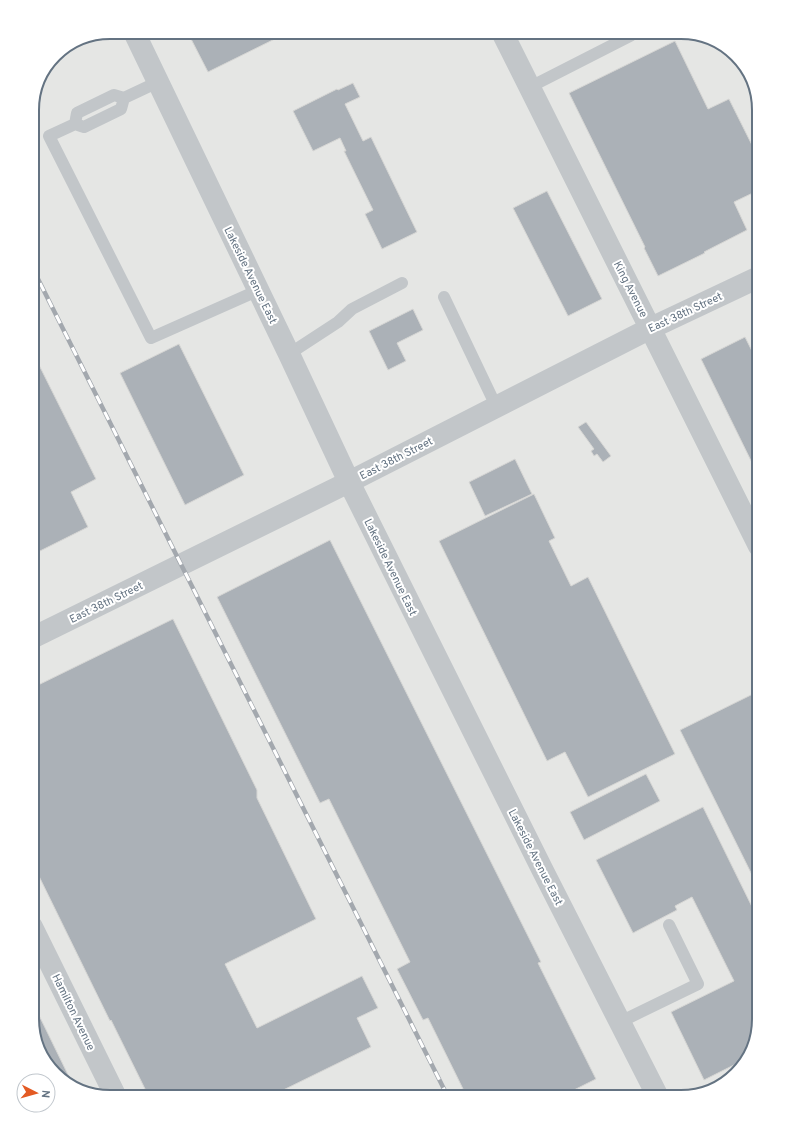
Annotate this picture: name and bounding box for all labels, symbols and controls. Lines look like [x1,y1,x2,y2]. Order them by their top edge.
street label: Lakeside Avenue East [221,225,280,326]
street label: King Avenue [610,259,650,320]
street label: East 38th Street [646,290,725,336]
street label: East 38th Street [358,434,435,483]
street label: Lakeside Avenue East [361,517,420,618]
street label: East 38th Street [67,579,146,627]
street label: Lakeside Avenue East [505,807,565,908]
street label: Hamilton Avenue [48,972,98,1053]
north arrow [16,1073,56,1113]
text: N [38,1089,52,1099]

